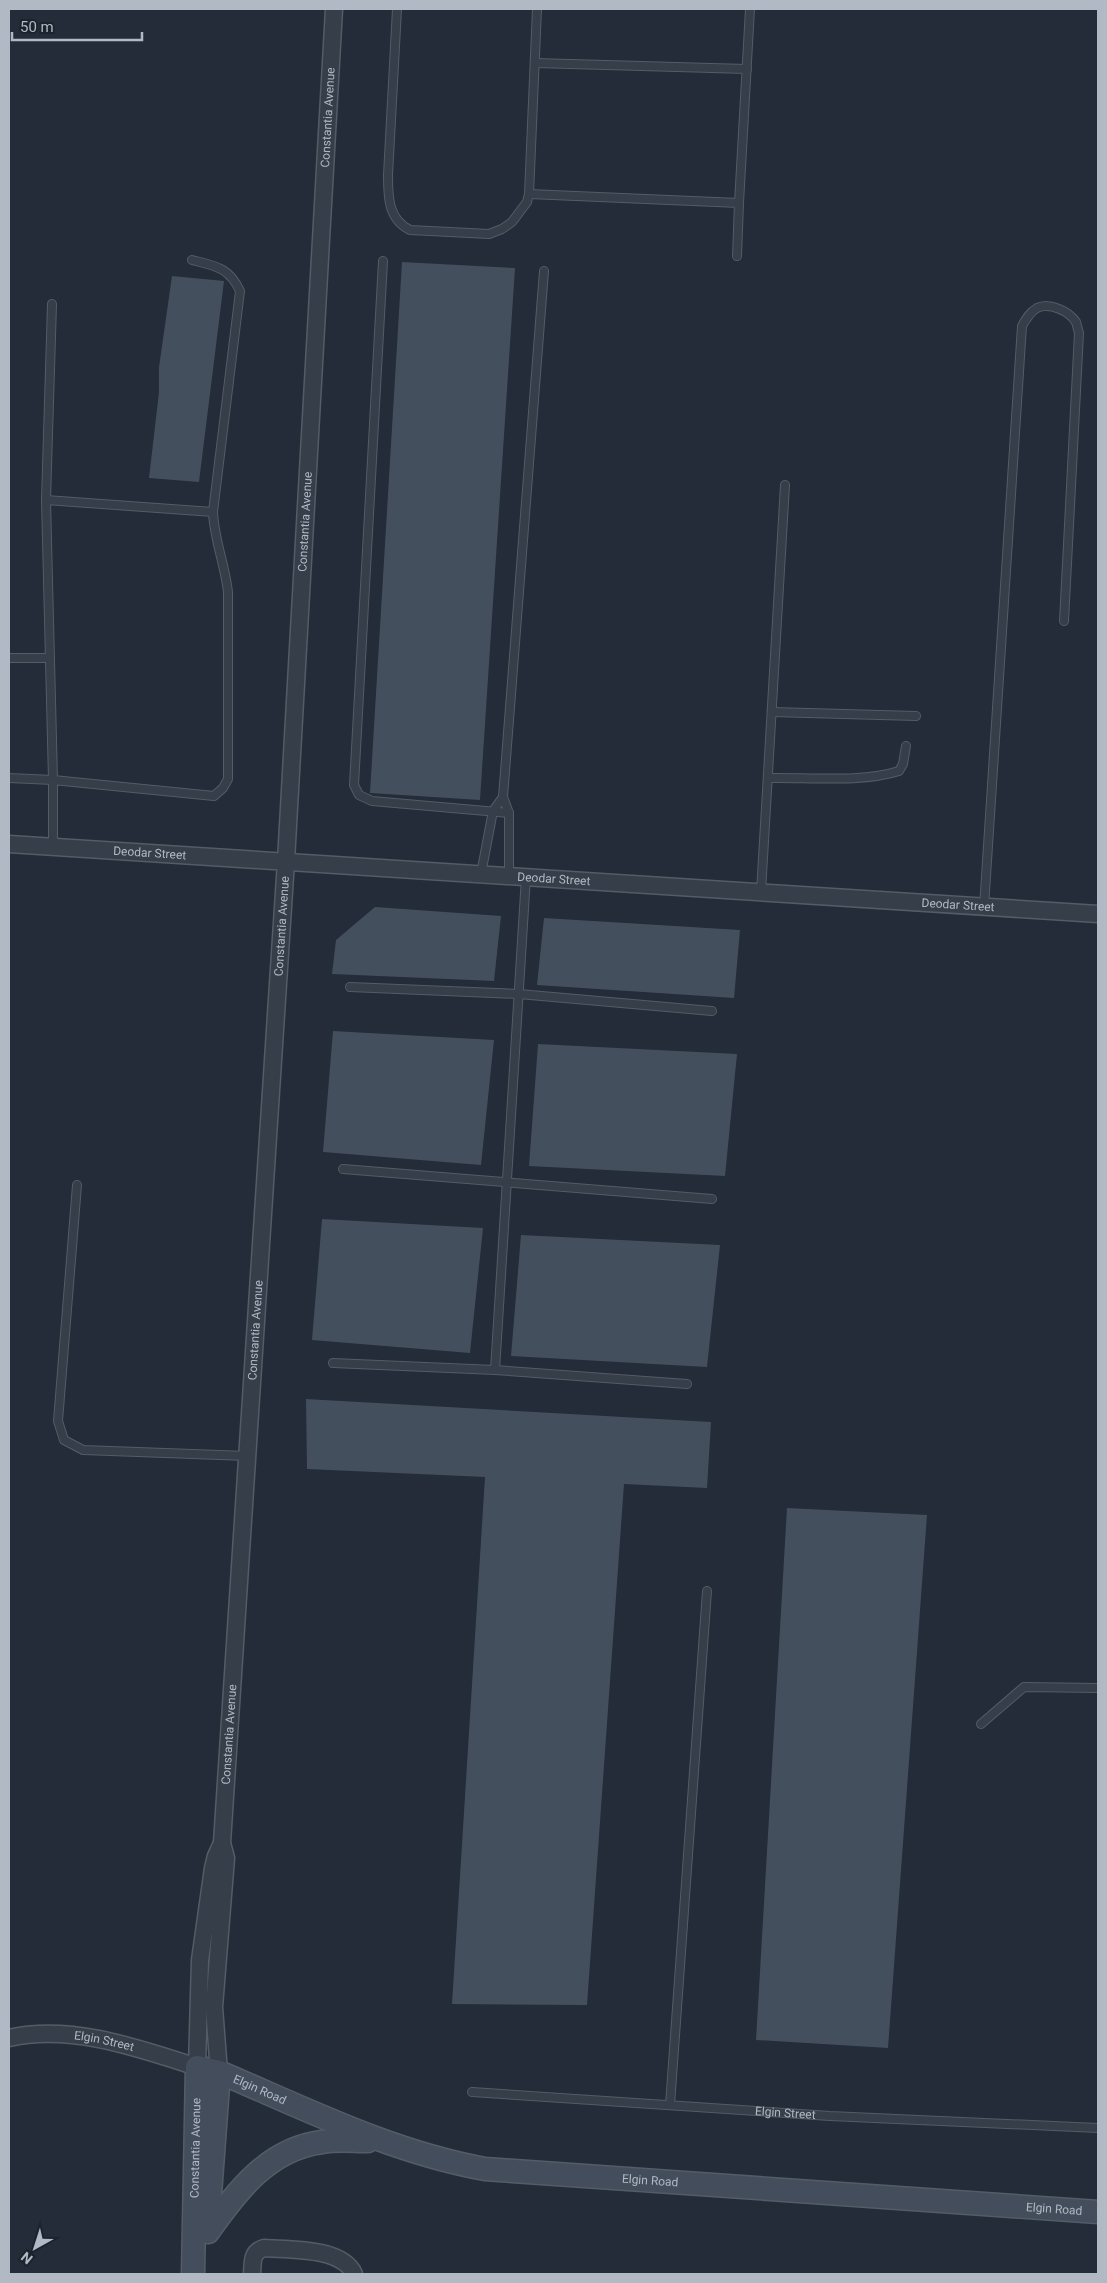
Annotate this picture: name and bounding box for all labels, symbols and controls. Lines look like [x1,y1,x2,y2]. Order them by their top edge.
scale bar [12,10,142,42]
text: 50 m [20,18,54,36]
street label: Constantia Avenue [318,67,338,168]
street label: Constantia Avenue [295,471,315,572]
street label: Deodar Street [113,844,187,862]
street label: Deodar Street [517,870,591,888]
street label: Constantia Avenue [272,876,292,977]
street label: Deodar Street [921,896,995,914]
street label: Constantia Avenue [245,1280,266,1381]
street label: Constantia Avenue [219,1684,239,1785]
street label: Elgin Street [73,2028,136,2054]
street label: Elgin Road [231,2072,288,2107]
street label: Constantia Avenue [187,2098,203,2198]
street label: Elgin Street [755,2104,816,2122]
street label: Elgin Road [621,2172,679,2190]
street label: Elgin Road [1025,2200,1083,2218]
north arrow [10,2223,60,2273]
text: N [18,2249,36,2267]

